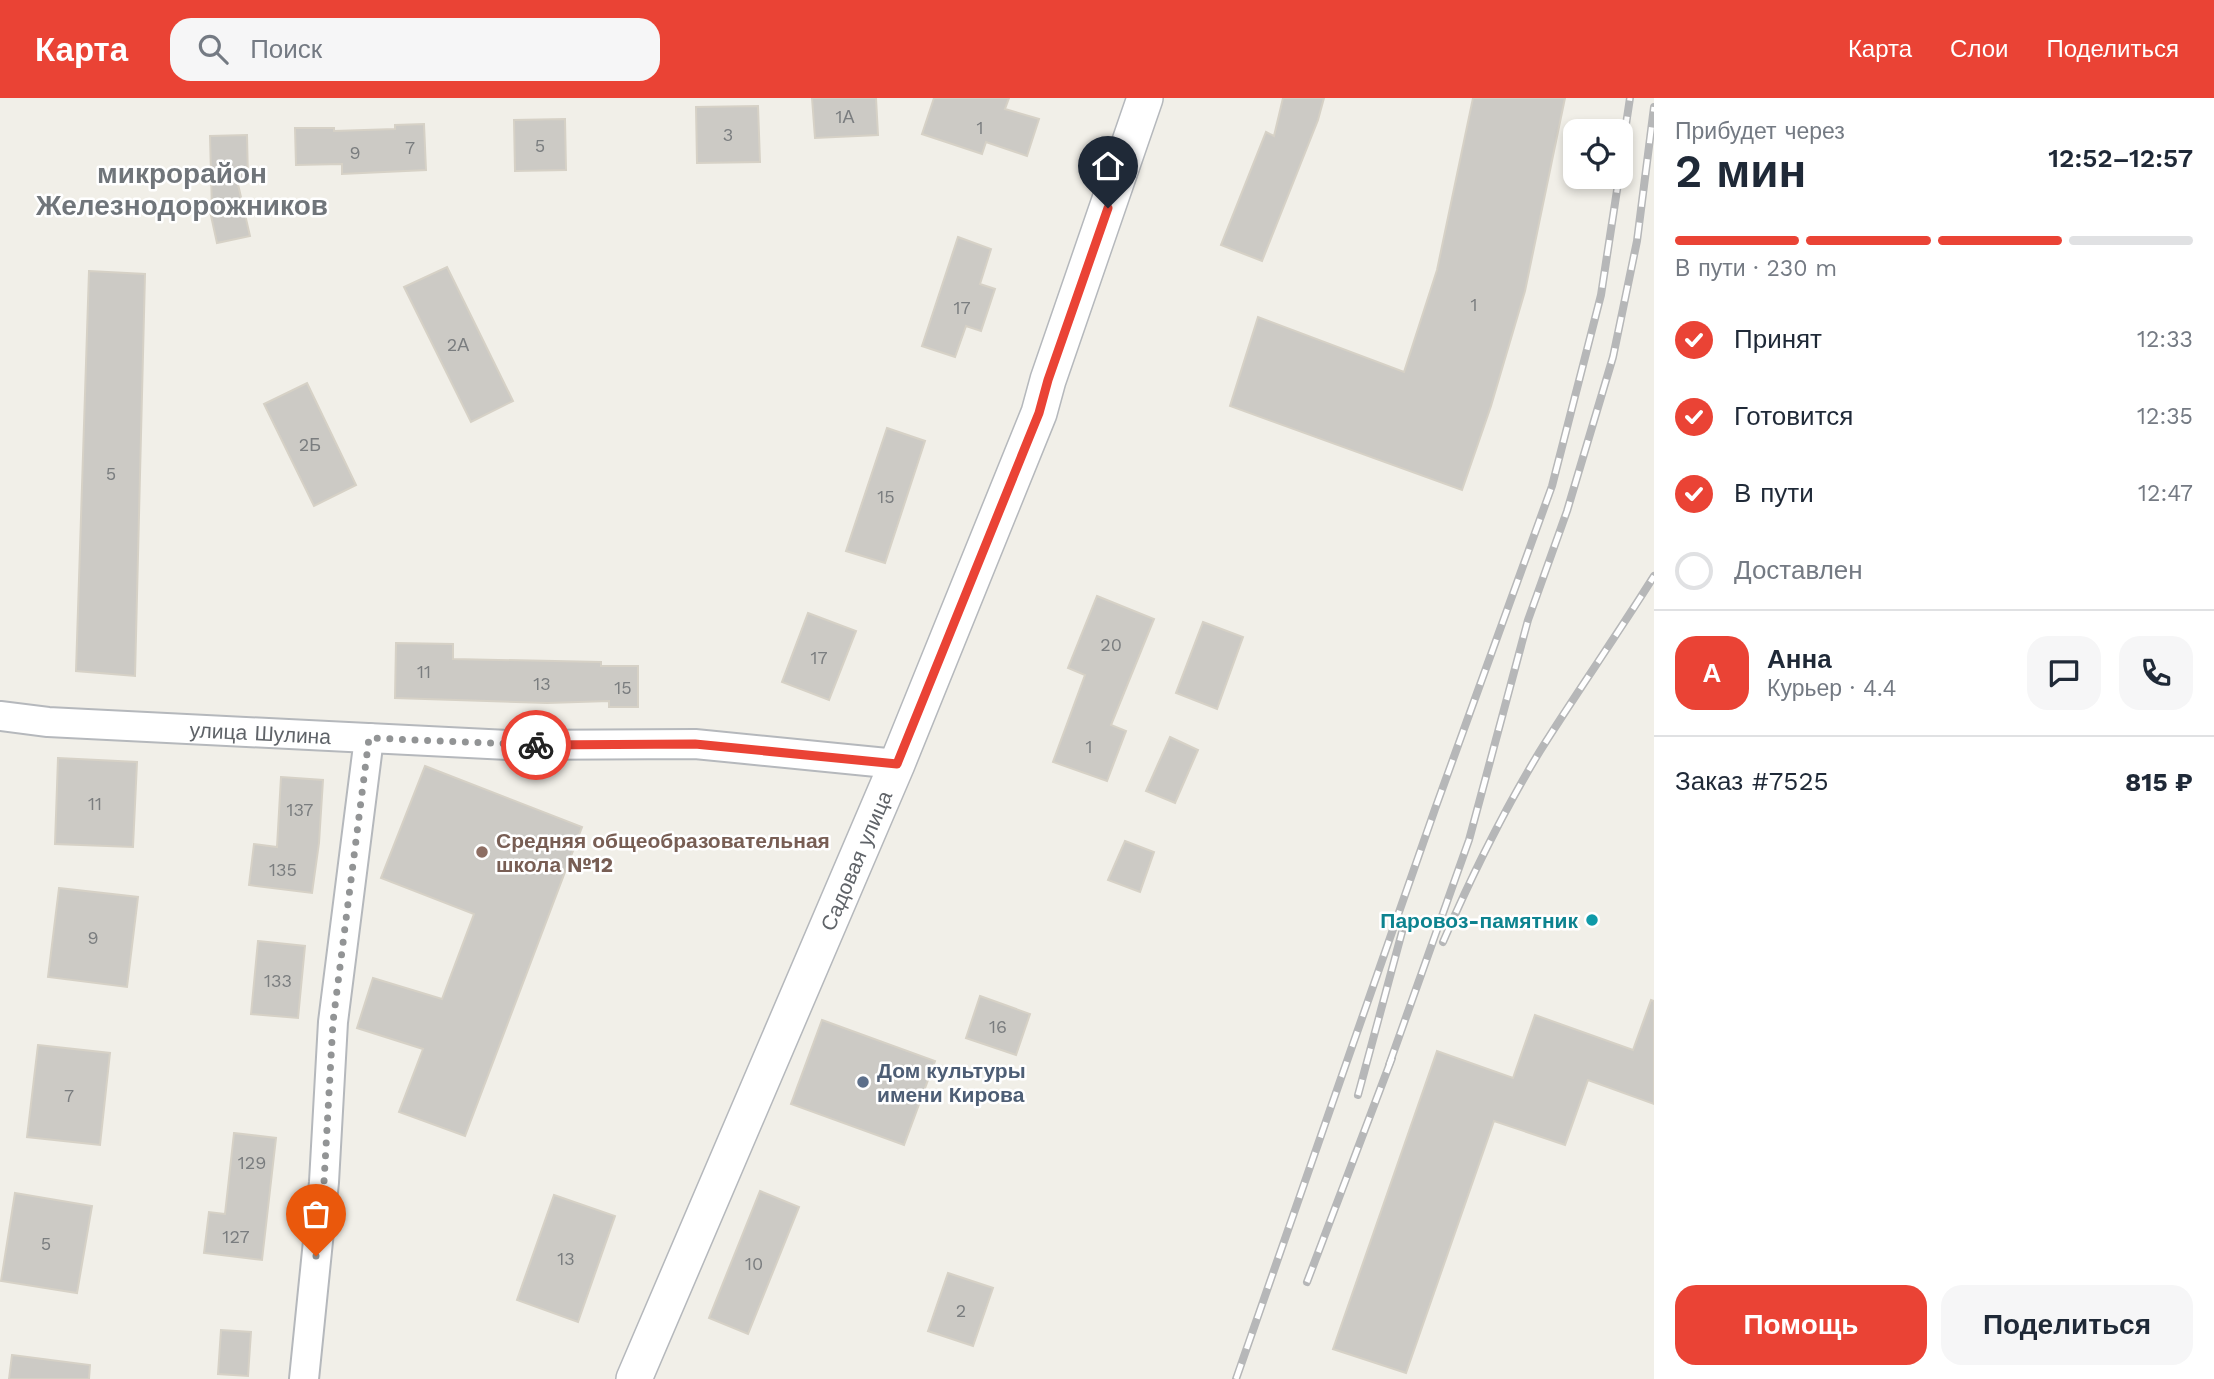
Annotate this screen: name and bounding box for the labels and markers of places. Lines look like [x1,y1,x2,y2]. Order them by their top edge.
pin [1078,136,1138,208]
place label: Средняя общеобразовательная школа №12 [496,828,830,877]
marker: Средняя общеобразовательная школа №12 [474,844,490,860]
place label: Паровоз-памятник [1380,908,1578,933]
marker: Паровоз-памятник [1584,912,1600,928]
place label: Дом культуры имени Кирова [877,1058,1026,1107]
marker: Дом культуры имени Кирова [855,1074,871,1090]
pin [286,1184,346,1256]

